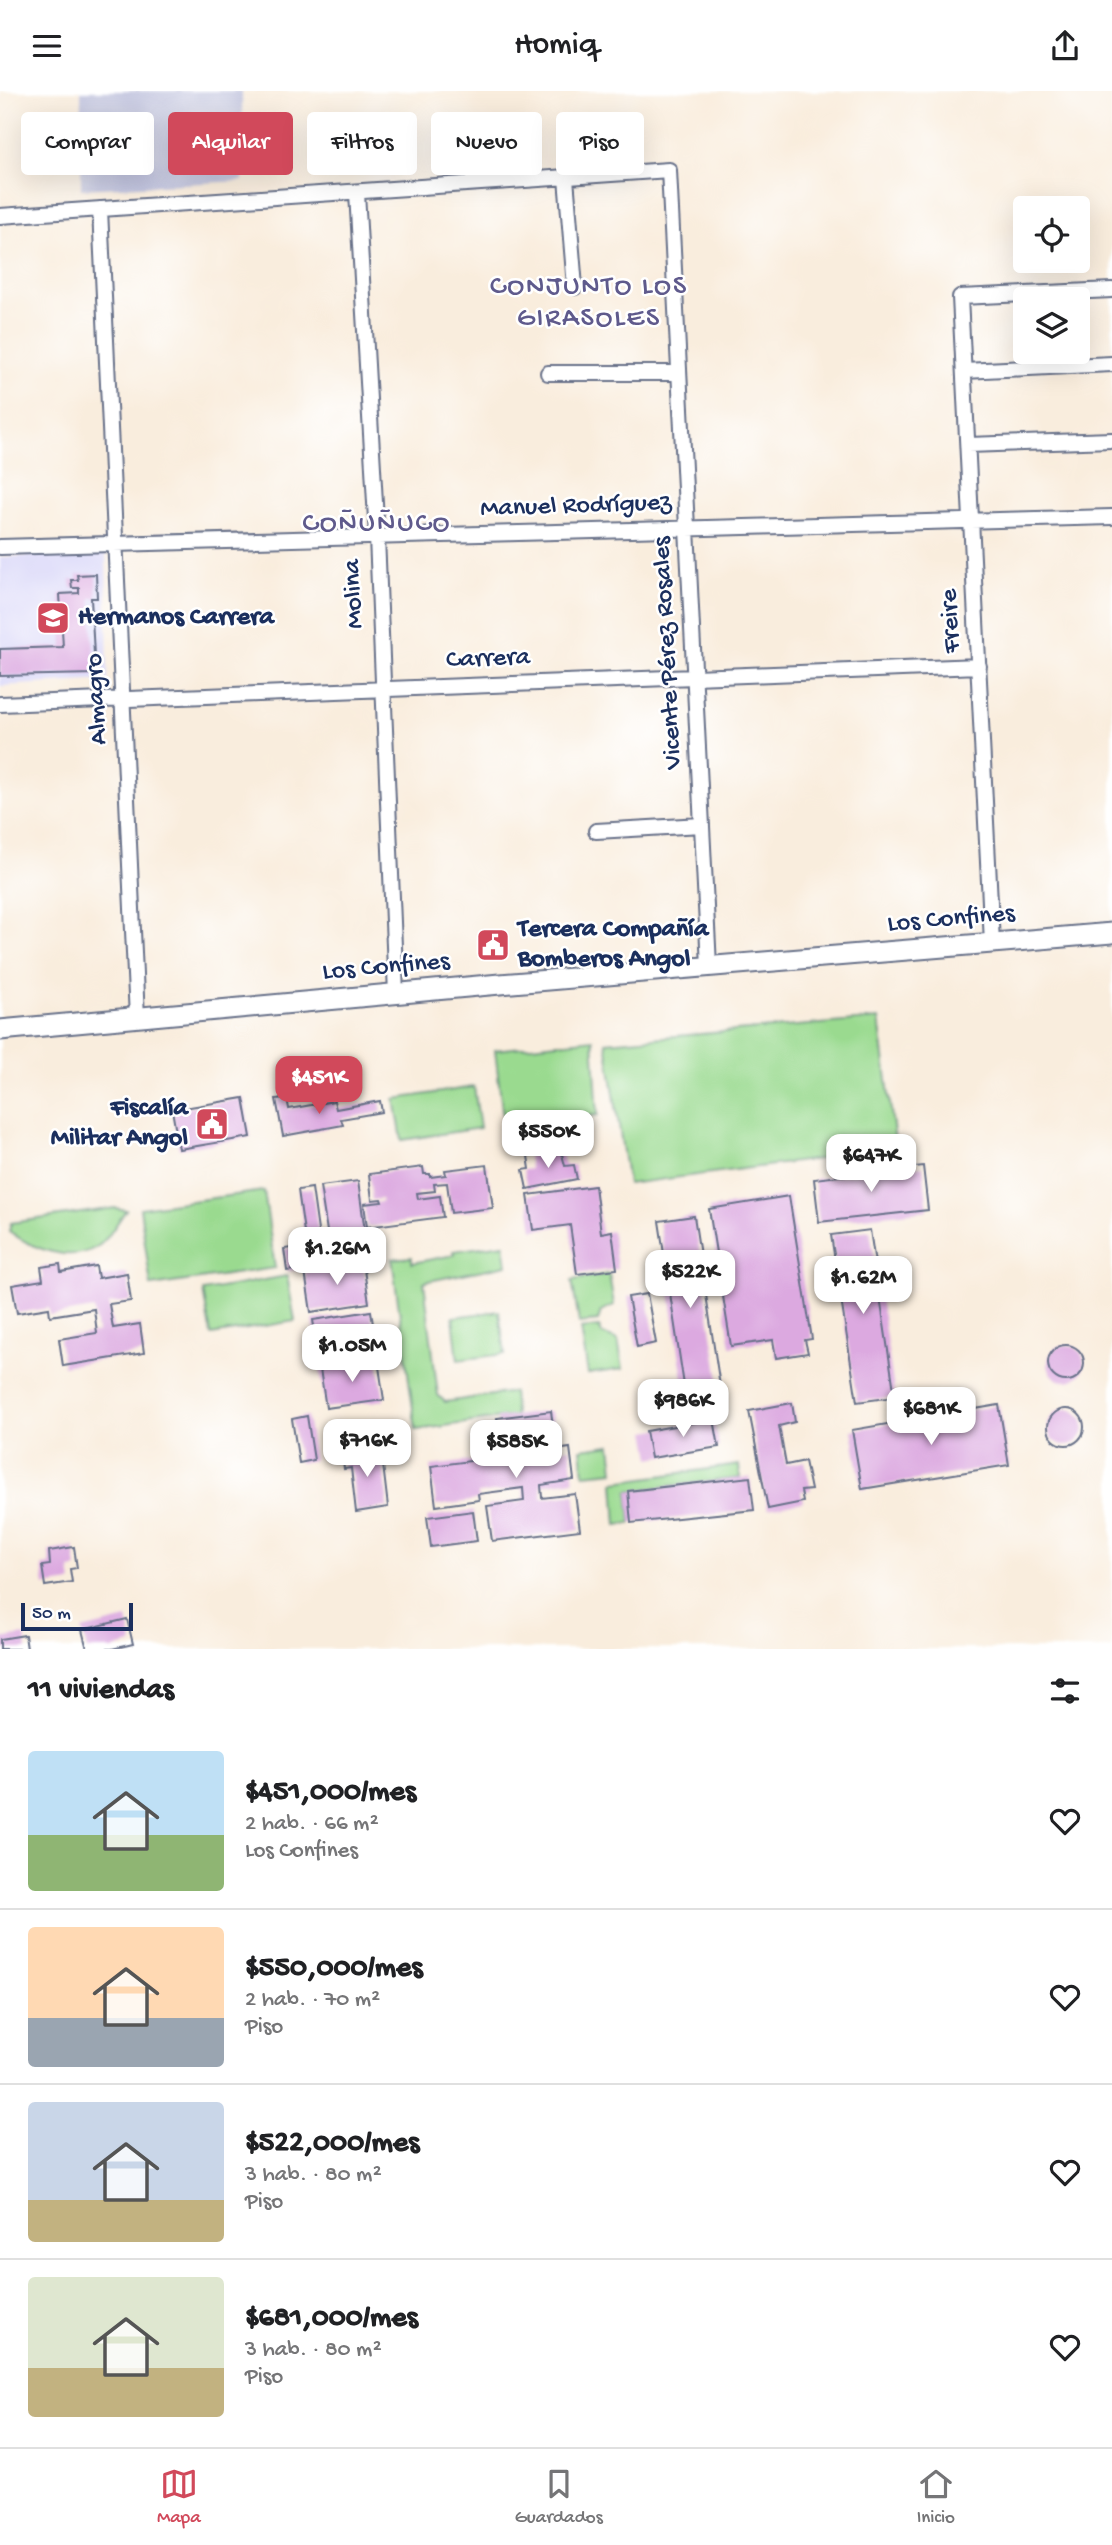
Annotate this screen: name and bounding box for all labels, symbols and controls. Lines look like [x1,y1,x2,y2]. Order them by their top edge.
icon: menu [28,27,66,65]
text: Homiq [514,27,598,65]
icon: share [1046,27,1084,65]
chip: Comprar [21,112,154,175]
chip: Alquilar [168,112,293,175]
chip: Filtros [307,112,417,175]
chip: Nuevo [431,112,542,175]
chip: Piso [556,112,644,175]
map controls [1013,196,1090,364]
button: locate [1013,196,1090,273]
district label: CONJUNTO LOS GIRASOLES [490,271,688,336]
button: layers [1013,287,1090,364]
street label: Manuel Rodríguez [480,488,674,526]
district label: COÑUÑUCO [303,508,451,541]
street label: Vicente Pérez Rosales [647,535,691,771]
street label: Molina [338,557,372,630]
street label: Freire [935,588,969,655]
school or university icon: Hermanos Carrera [34,599,72,637]
place label: Hermanos Carrera [78,603,275,634]
street label: Carrera [445,643,532,677]
street label: Almagro [80,653,116,745]
street label: Los Confines [886,899,1017,941]
place label: Tercera Compañía Bomberos Angol [516,915,710,976]
public building icon: Tercera Compañía Bomberos Angol [474,926,512,964]
street label: Los Confines [321,947,452,989]
pin: $451K [270,1056,368,1116]
text: $451K [291,1065,347,1092]
place label: Fiscalía Militar Angol [51,1094,190,1155]
public building icon: Fiscalía Militar Angol [193,1105,231,1143]
pin: $550K [499,1111,597,1170]
text: $550K [518,1119,578,1146]
pin: $647K [822,1135,920,1194]
text: $647K [842,1143,900,1170]
pin: $1.26M [280,1227,394,1287]
text: $1.26M [304,1236,370,1263]
pin: $522K [641,1251,739,1310]
pin: $1.62M [806,1257,920,1316]
text: $522K [661,1259,719,1286]
text: $1.62M [830,1265,896,1292]
pin: $1.05M [295,1325,409,1384]
text: $1.05M [318,1333,386,1360]
pin: $986K [634,1379,732,1439]
pin: $681K [882,1387,980,1447]
text: $986K [654,1388,712,1415]
text: $681K [903,1396,959,1423]
pin: $716K [318,1419,416,1479]
pin: $585K [467,1421,565,1480]
text: $716K [339,1428,395,1455]
text: $585K [486,1429,546,1456]
scale bar [21,1600,133,1632]
text: 50 m [32,1603,71,1626]
icon: filters [1046,1672,1084,1710]
text: 11 viviendas [28,1674,174,1709]
text: $451,000/mes [245,1776,416,1811]
icon: home [84,1779,168,1863]
icon: heart [1046,1802,1084,1840]
text: 2 hab. · 66 m² [245,1811,379,1838]
text: Los Confines [245,1838,358,1865]
text: $550,000/mes [245,1952,423,1987]
icon: home [84,1955,168,2039]
icon: heart [1046,1978,1084,2016]
text: 2 hab. · 70 m² [245,1987,380,2014]
text: Piso [245,2014,283,2041]
text: $522,000/mes [245,2127,419,2162]
icon: home [84,2130,168,2214]
icon: heart [1046,2153,1084,2191]
text: 3 hab. · 80 m² [245,2162,382,2189]
text: Piso [245,2189,283,2216]
text: $681,000/mes [245,2302,418,2337]
icon: home [84,2305,168,2389]
icon: heart [1046,2328,1084,2366]
text: 3 hab. · 80 m² [245,2337,382,2364]
text: Piso [245,2364,283,2391]
tab: Mapa [157,2465,201,2530]
tab: Guardados [515,2465,603,2530]
tab: Inicio [917,2465,955,2530]

